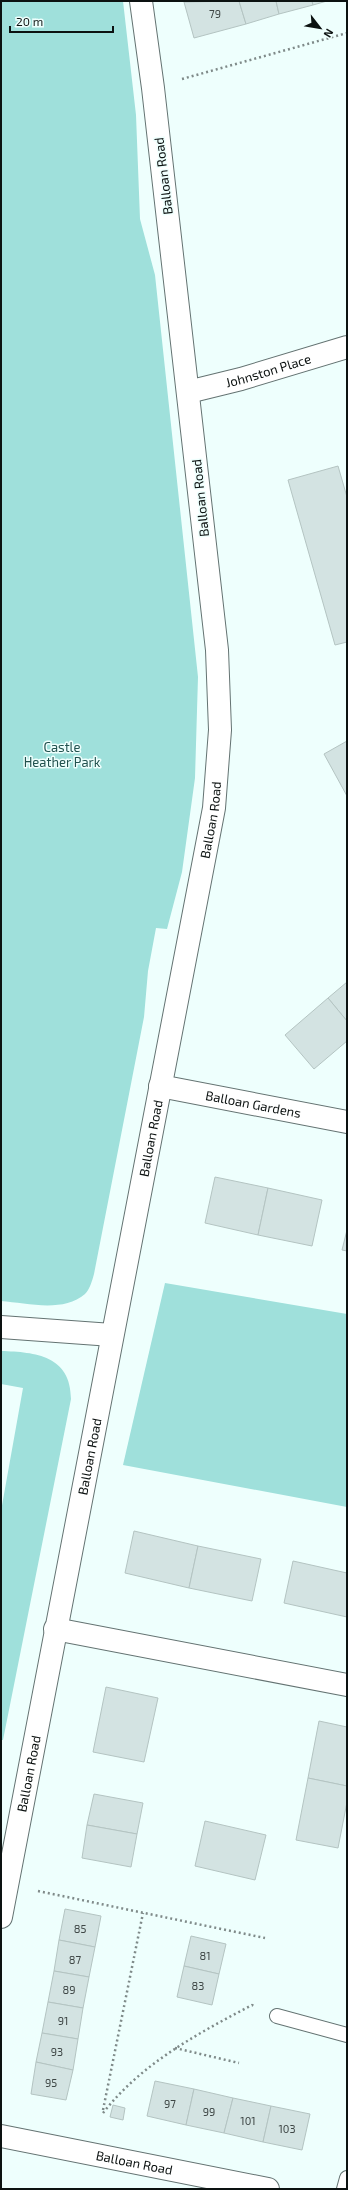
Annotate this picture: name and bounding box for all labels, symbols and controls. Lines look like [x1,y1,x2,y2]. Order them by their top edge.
house number: 79 [209,7,221,20]
scale bar [10,8,113,34]
north arrow [300,8,340,48]
text: 20 m [16,14,43,28]
text: N [321,27,337,40]
street label: Balloan Road [150,136,176,216]
street label: Johnston Place [224,350,313,391]
street label: Balloan Road [188,458,212,538]
park label: Castle Heather Park [24,739,101,770]
street label: Balloan Road [196,781,224,860]
street label: Balloan Gardens [204,1087,302,1121]
street label: Balloan Road [135,1098,166,1178]
street label: Balloan Road [74,1417,105,1496]
street label: Balloan Road [13,1734,44,1813]
house number: 85 [74,1922,86,1935]
house number: 81 [199,1949,211,1962]
house number: 87 [69,1953,82,1966]
house number: 83 [192,1979,204,1992]
house number: 89 [63,1983,75,1996]
house number: 91 [58,2014,68,2027]
house number: 93 [51,2045,63,2058]
house number: 95 [45,2076,57,2089]
house number: 97 [164,2097,176,2110]
house number: 99 [203,2105,215,2118]
house number: 101 [240,2114,256,2127]
house number: 103 [278,2122,296,2135]
street label: Balloan Road [95,2147,174,2178]

